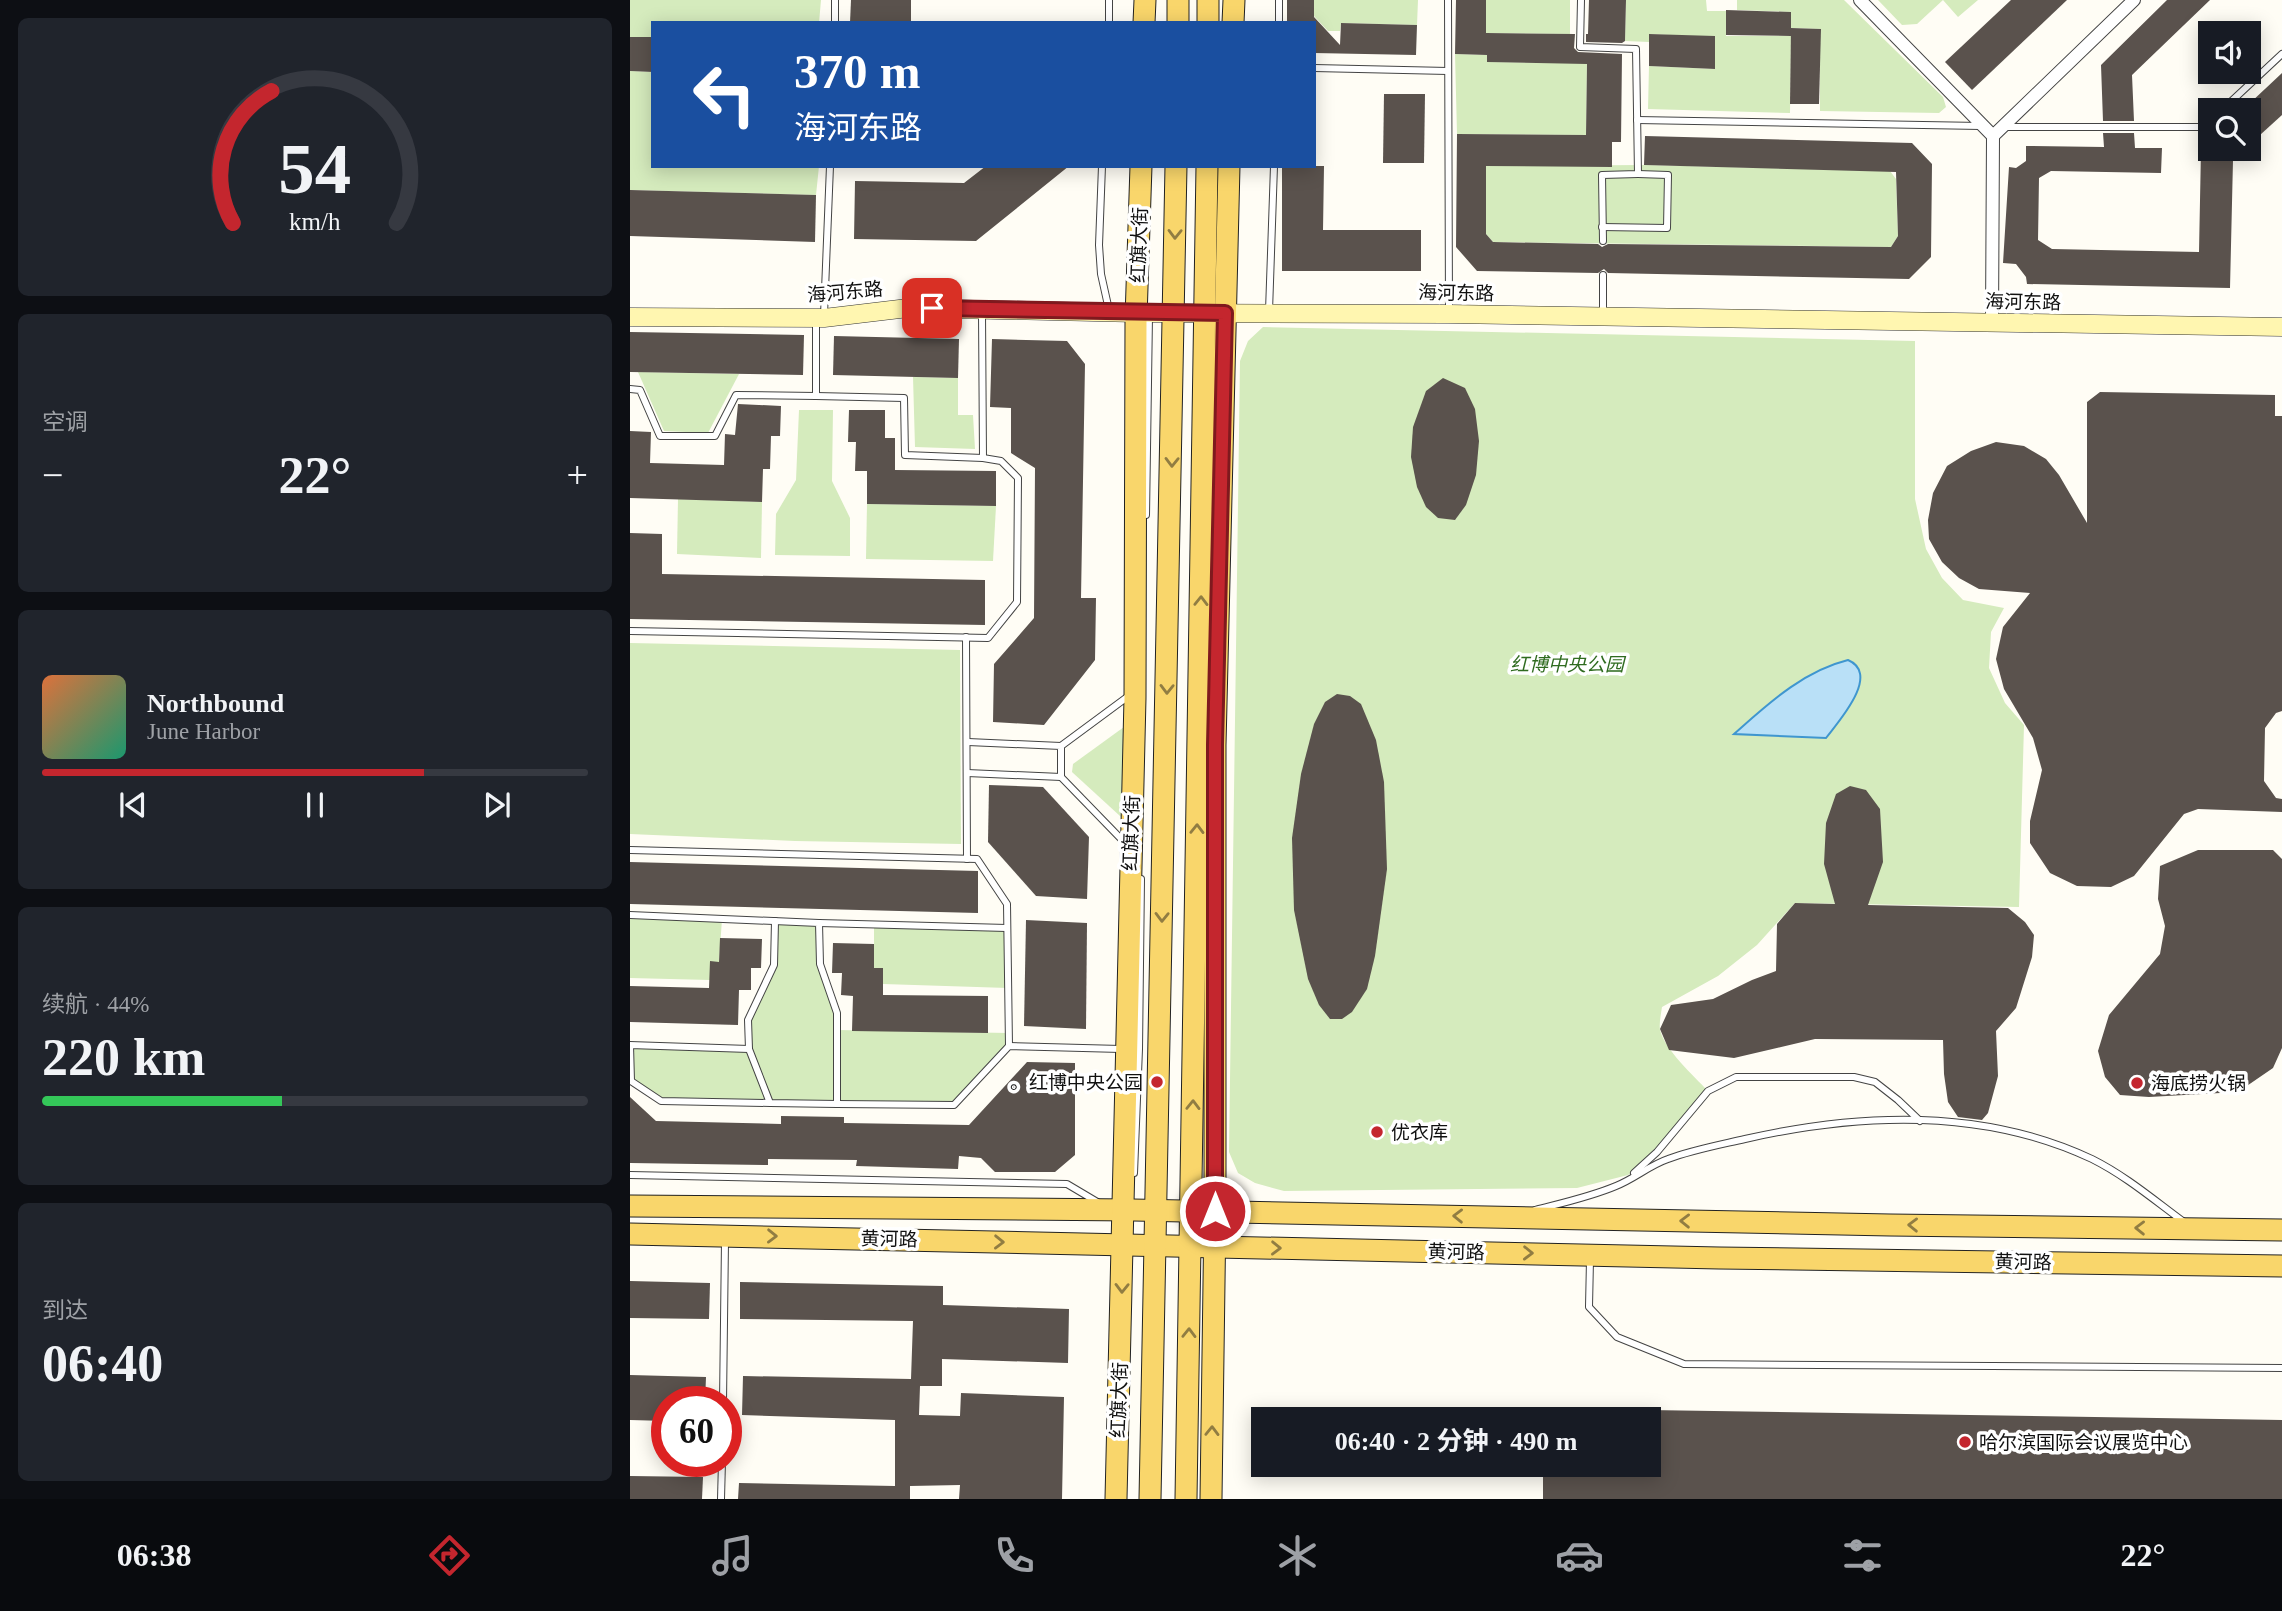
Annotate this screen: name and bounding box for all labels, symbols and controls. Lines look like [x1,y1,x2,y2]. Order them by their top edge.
map controls [2198,21,2261,161]
button: sound [2198,21,2261,84]
text: 370 m [794,44,921,99]
icon: left [679,49,770,140]
button: search [2198,98,2261,161]
text: 海河东路 [794,110,922,146]
text: 54 [279,128,351,209]
street label: 红旗大街 [1127,207,1151,283]
text: km/h [289,208,341,235]
one-way arrow [1168,229,1183,240]
street label: 海河东路 [806,278,884,306]
pin [902,278,962,338]
street label: 海河东路 [1418,282,1494,304]
icon: arrive [913,289,951,327]
street label: 海河东路 [1985,291,2061,313]
text: 空调 [42,410,88,435]
text: 22° [279,447,351,504]
text: − [42,454,63,496]
text: + [567,454,588,496]
one-way arrow [1164,457,1179,468]
one-way arrow [1193,596,1209,606]
park label: 红博中央公园 [1510,654,1627,675]
one-way arrow [1159,685,1175,695]
text: Northbound [147,689,284,718]
text: June Harbor [147,719,260,744]
icon: previous [114,786,152,824]
icon: pause [296,786,334,824]
icon: next [478,786,516,824]
street label: 红旗大街 [1119,795,1143,871]
one-way arrow [1190,823,1205,834]
one-way arrow [1155,912,1170,923]
text: 续航 · 44% [42,992,149,1017]
text: 220 km [42,1029,205,1086]
place label: 。红博中央公园 [1010,1072,1143,1093]
place label: 海底捞火锅 [2151,1073,2246,1094]
marker: 。红博中央公园 [1149,1074,1165,1090]
marker: 海底捞火锅 [2129,1075,2145,1091]
one-way arrow [1185,1100,1201,1110]
place label: 优衣库 [1391,1122,1448,1143]
marker: 优衣库 [1369,1124,1385,1140]
position arrow [1178,1174,1252,1248]
one-way arrow [1452,1208,1463,1224]
one-way arrow [1680,1213,1690,1229]
one-way arrow [1907,1218,1918,1233]
one-way arrow [2135,1220,2145,1236]
street label: 黄河路 [860,1228,918,1250]
one-way arrow [766,1229,777,1244]
one-way arrow [994,1234,1005,1249]
one-way arrow [1271,1240,1281,1256]
street label: 黄河路 [1427,1241,1485,1263]
one-way arrow [1523,1245,1533,1261]
street label: 黄河路 [1994,1251,2052,1273]
one-way arrow [1114,1283,1130,1294]
text: 到达 [42,1298,88,1323]
one-way arrow [1181,1327,1197,1338]
text: 06:40 [42,1335,163,1392]
street label: 红旗大街 [1107,1362,1131,1438]
speed limit sign: 60 [651,1386,742,1477]
one-way arrow [1204,1425,1220,1436]
text: 06:40 · 2 分钟 · 490 m [1335,1427,1577,1456]
place label: 哈尔滨国际会议展览中心 [1979,1432,2188,1453]
marker: 哈尔滨国际会议展览中心 [1957,1434,1973,1450]
icon: directions [425,1531,474,1580]
icon: music [708,1531,757,1580]
icon: phone [990,1531,1039,1580]
icon: climate [1273,1531,1322,1580]
icon: car [1555,1531,1604,1580]
icon: filters [1838,1531,1887,1580]
text: 06:38 [117,1537,191,1573]
text: 22° [2120,1537,2165,1573]

